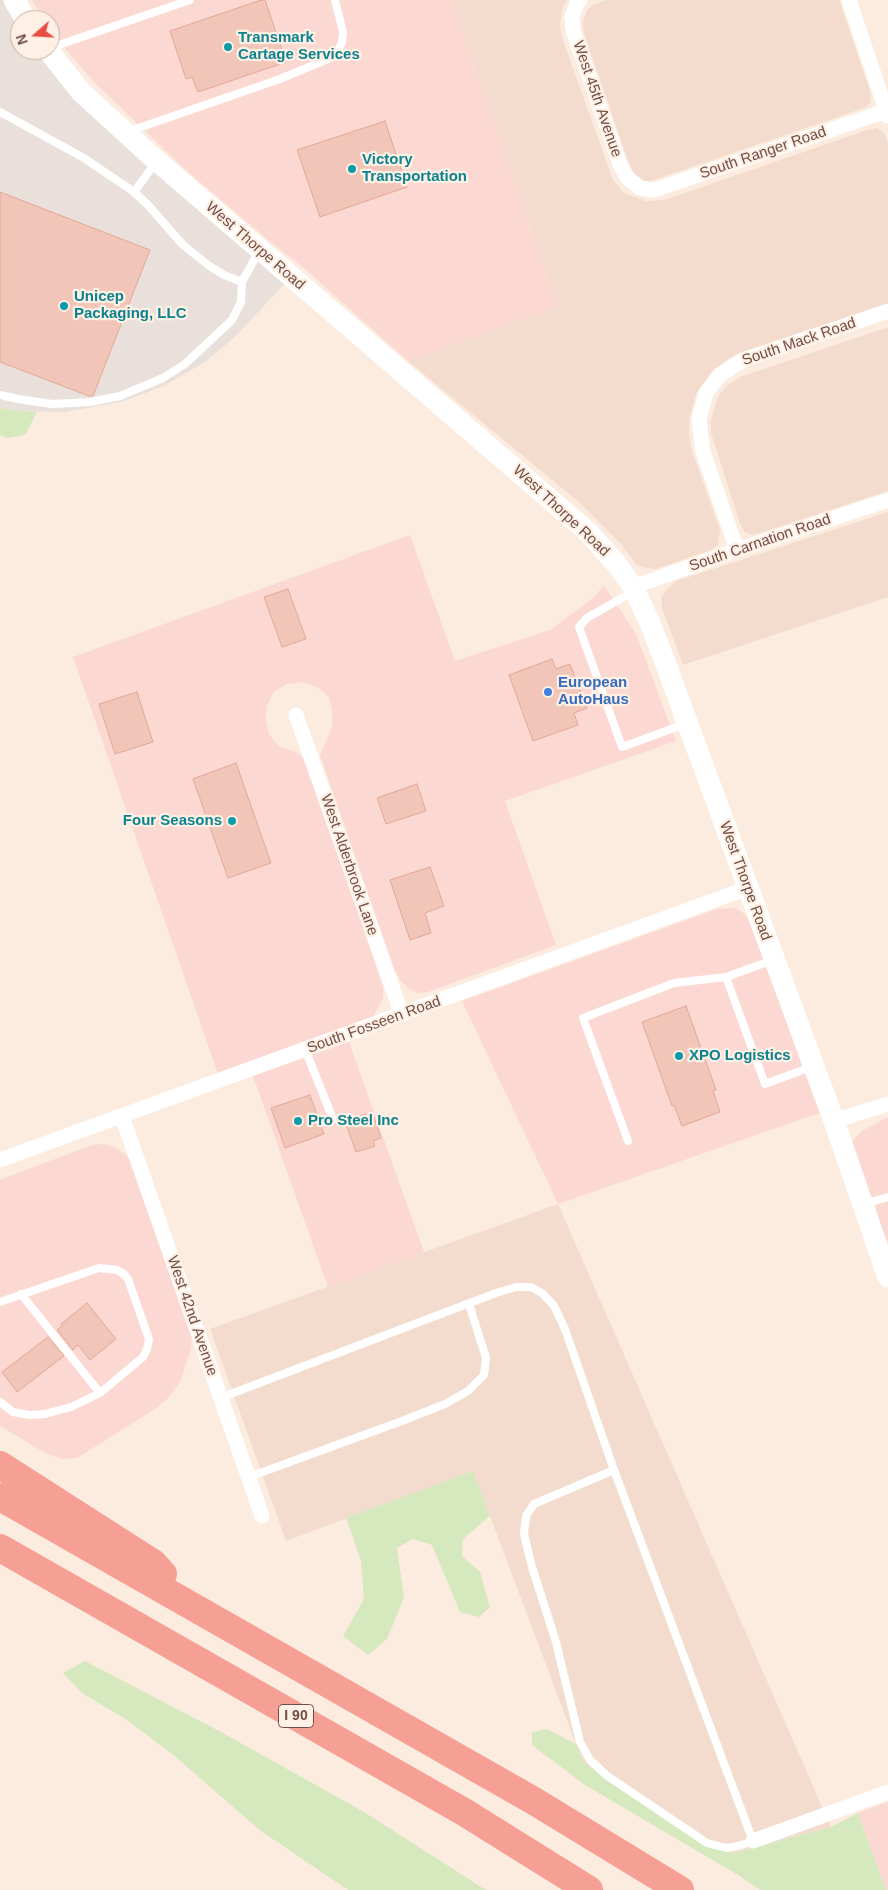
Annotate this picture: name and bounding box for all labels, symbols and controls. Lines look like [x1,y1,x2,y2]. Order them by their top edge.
north arrow [10,10,60,60]
place label: Transmark Cartage Services [238,29,360,64]
text: N [13,32,31,47]
street label: West 45th Avenue [569,38,625,160]
marker: Transmark Cartage Services [222,41,234,53]
street label: South Ranger Road [697,123,829,183]
place label: Victory Transportation [362,151,467,186]
marker: Victory Transportation [346,163,358,175]
street label: West Thorpe Road [202,198,308,294]
place label: Unicep Packaging, LLC [74,288,187,323]
marker: Unicep Packaging, LLC [58,300,70,312]
street label: South Mack Road [740,314,858,370]
street label: West Thorpe Road [509,462,613,560]
street label: South Carnation Road [687,510,833,576]
place label: European AutoHaus [558,674,629,709]
marker: European AutoHaus [542,686,554,698]
street label: West Alderbrook Lane [316,792,382,938]
place label: Four Seasons [123,812,222,830]
marker: Four Seasons [226,815,238,827]
street label: West Thorpe Road [715,819,775,943]
street label: South Fosseen Road [305,992,443,1058]
place label: XPO Logistics [689,1047,791,1065]
marker: XPO Logistics [673,1050,685,1062]
place label: Pro Steel Inc [308,1112,399,1130]
marker: Pro Steel Inc [292,1115,304,1127]
street label: West 42nd Avenue [163,1253,221,1379]
road number: I 90 [278,1704,314,1728]

